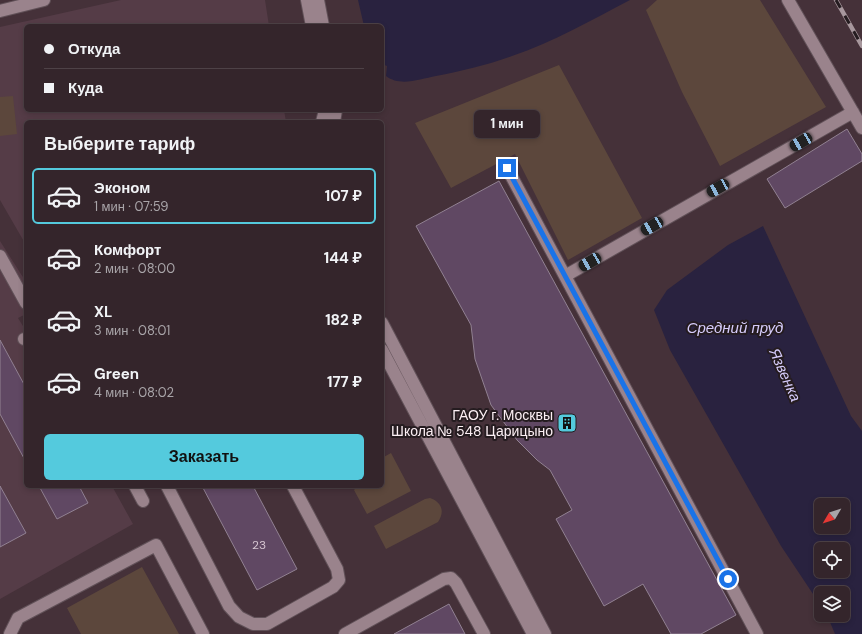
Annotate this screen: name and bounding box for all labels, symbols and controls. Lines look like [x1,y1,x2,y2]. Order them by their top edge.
text: Откуда [68,39,120,59]
text: Куда [68,78,103,98]
callout: 1 мин [474,110,540,138]
text: 1 мин [490,115,524,132]
car [788,131,814,153]
text: Выберите тариф [44,132,195,156]
route end [498,159,516,177]
car [705,177,731,199]
icon: car [46,178,82,214]
text: Эконом [94,178,150,198]
text: 107 ₽ [325,186,362,206]
text: 1 мин · 07:59 [94,198,168,215]
car [639,215,665,237]
icon: car [46,240,82,276]
text: Комфорт [94,240,161,260]
text: 144 ₽ [324,248,362,268]
car [577,251,603,273]
text: 2 мин · 08:00 [94,260,175,277]
icon: car [46,302,82,338]
text: XL [94,302,112,322]
text: 182 ₽ [325,310,362,330]
water label: Средний пруд [687,318,783,338]
text: 3 мин · 08:01 [94,322,170,339]
water label: Язвенка [764,344,806,405]
icon: car [46,364,82,400]
text: Green [94,364,139,384]
text: 177 ₽ [327,372,362,392]
text: 4 мин · 08:02 [94,384,174,401]
place label: ГАОУ г. Москвы Школа № 548 Царицыно [391,406,553,440]
building icon: ГАОУ г. Москвы Школа № 548 Царицыно [556,412,578,434]
button: Заказать [44,434,364,480]
north arrow [814,498,850,534]
map controls [814,498,850,622]
house number: 23 [252,537,266,553]
button: locate [814,542,850,578]
route start [719,570,737,588]
button: layers [814,586,850,622]

